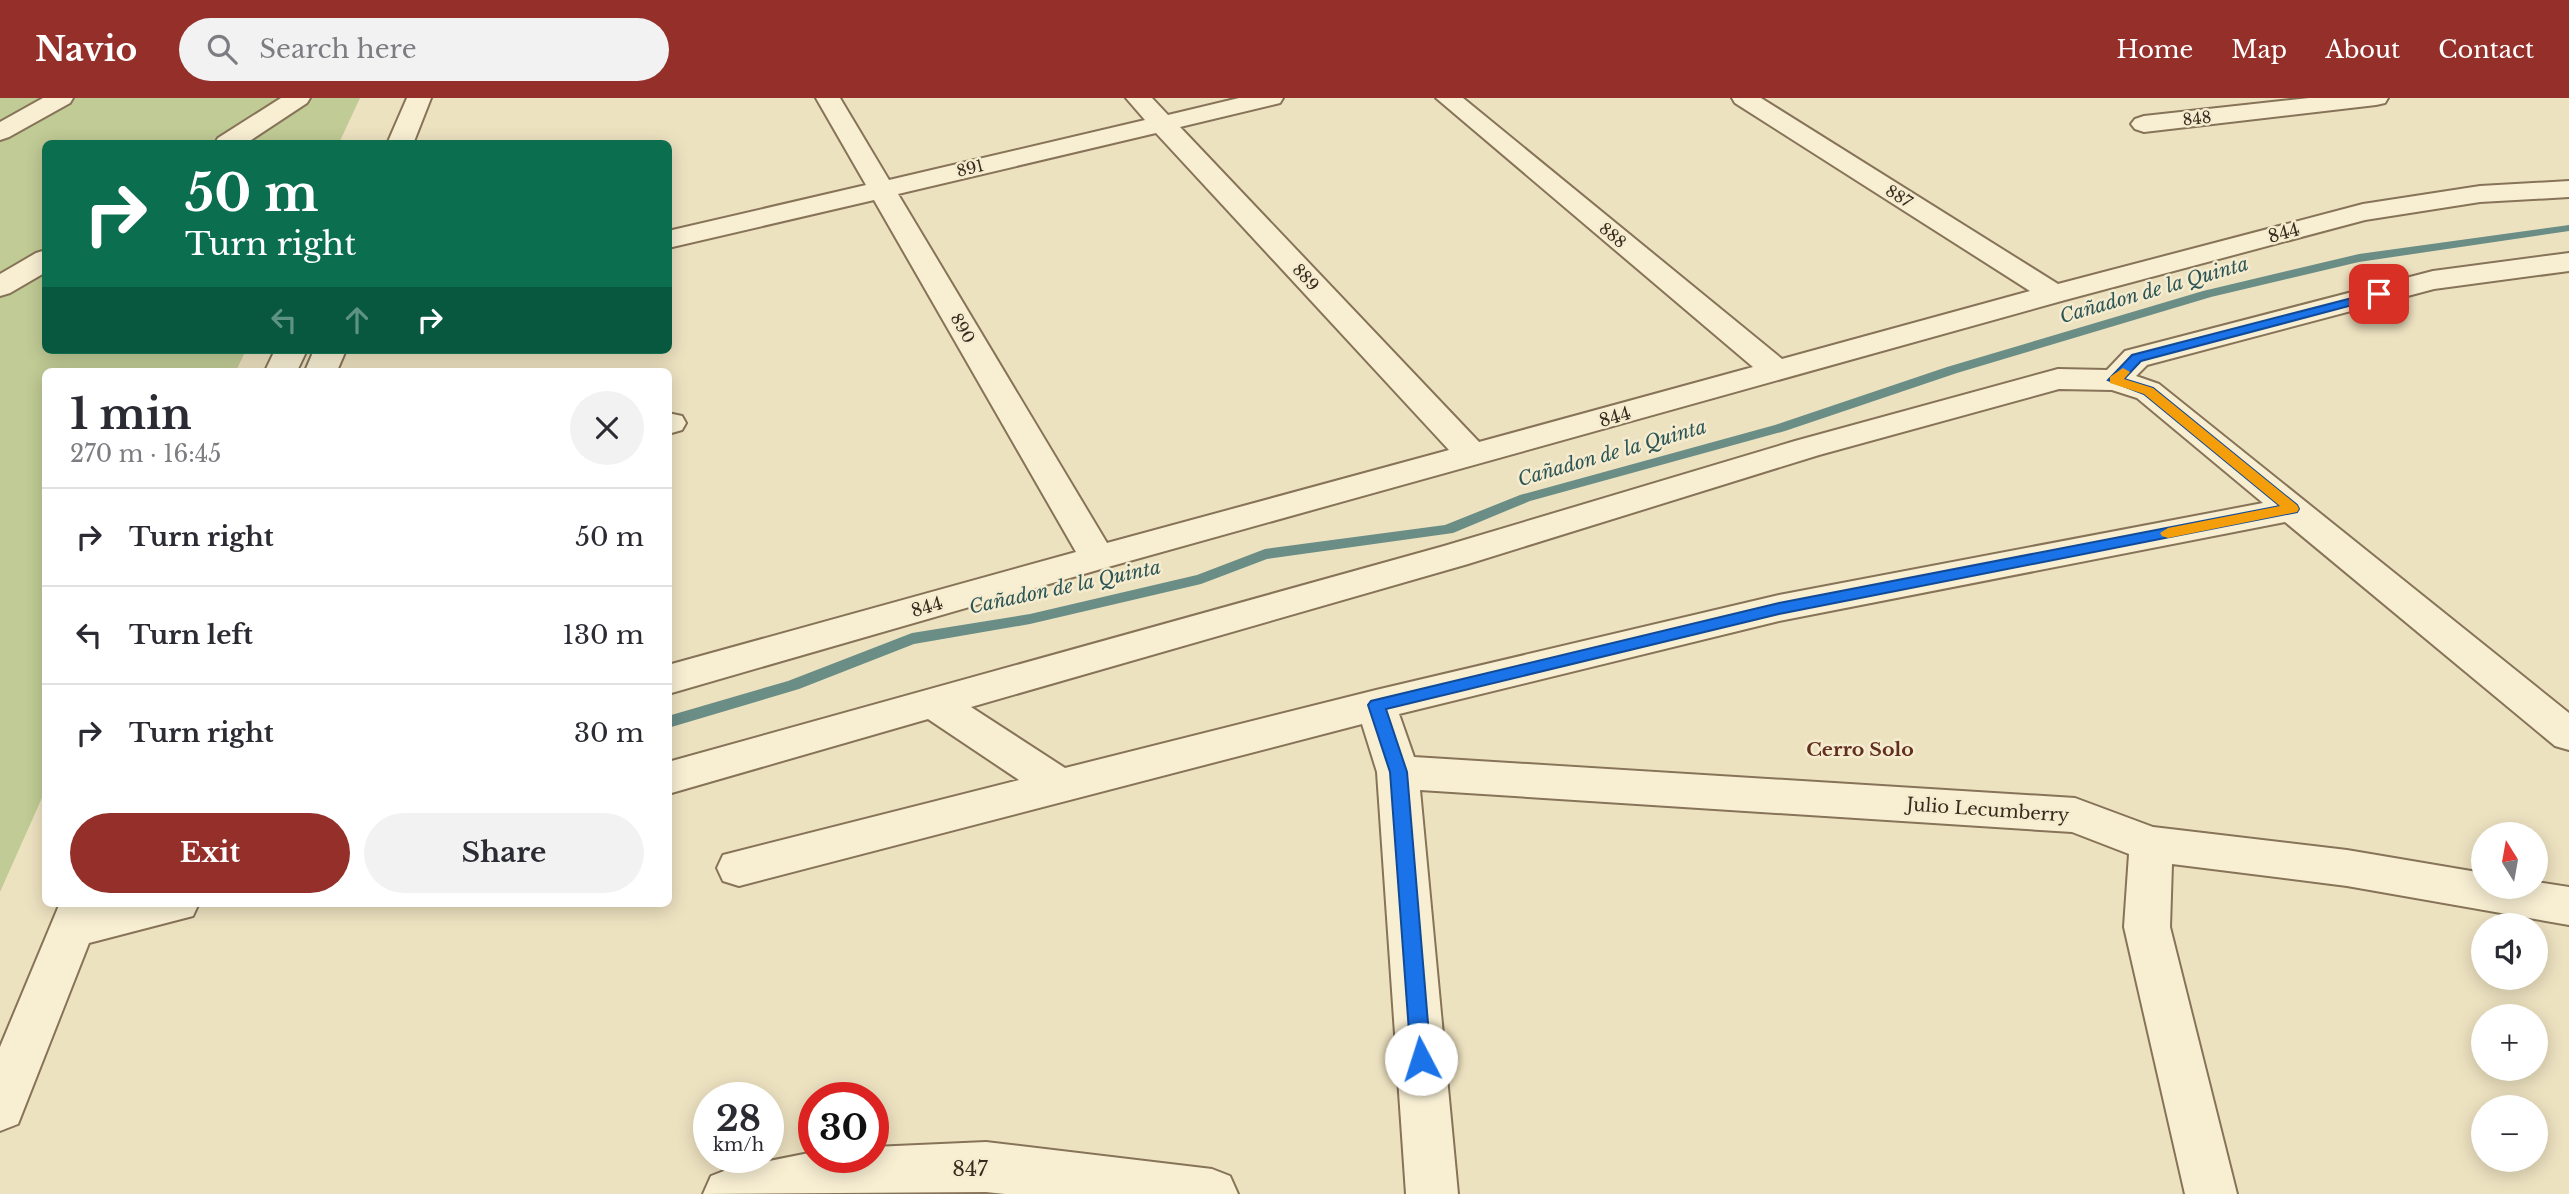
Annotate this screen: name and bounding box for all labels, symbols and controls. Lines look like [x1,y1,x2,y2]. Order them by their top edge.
search box [179,18,669,81]
text: Navio [35,29,137,70]
icon: search [203,30,241,68]
text: Search here [259,33,417,65]
text: Home [2117,35,2193,64]
text: Map [2231,35,2287,64]
text: About [2325,35,2400,64]
text: Contact [2438,35,2534,64]
street label: 848 [2182,107,2212,129]
street label: 891 [954,155,986,181]
text: 50 m [185,163,318,224]
icon: right [70,168,161,259]
street label: 887 [1882,180,1917,212]
street label: 888 [1595,218,1631,252]
street label: 844 [2266,218,2302,248]
text: Turn right [185,224,356,264]
water label: Cañadon de la Quinta [2057,252,2251,328]
street label: 889 [1289,259,1323,295]
pin [2349,264,2409,324]
icon: arrive [2360,275,2398,313]
icon: left [265,301,303,339]
icon: ahead [338,301,376,339]
icon: right [411,301,449,339]
street label: 890 [946,309,980,347]
text: 1 min [70,388,192,440]
button: close [570,391,644,465]
street label: 844 [1597,402,1633,432]
water label: Cañadon de la Quinta [1515,415,1709,491]
text: 270 m · 16:45 [70,440,221,468]
icon: right [70,518,108,556]
text: Turn right [129,521,274,553]
text: 50 m [575,521,644,553]
water label: Cañadon de la Quinta [967,555,1163,619]
street label: 844 [909,592,945,622]
icon: left [70,616,108,654]
text: Turn left [129,619,253,651]
text: 130 m [562,619,644,651]
icon: right [70,714,108,752]
text: Turn right [129,717,274,749]
text: 30 m [574,717,644,749]
district label: Cerro Solo [1806,738,1914,761]
street label: Julio Lecumberry [1904,793,2071,827]
button: Exit [70,813,350,893]
button: Share [364,813,644,893]
north arrow [2471,822,2548,900]
map controls [2471,822,2548,1172]
button: sound [2471,913,2548,990]
button: + [2471,1004,2548,1081]
position arrow [1384,1022,1458,1096]
speed limit sign: 30 [798,1082,889,1173]
button: − [2471,1095,2548,1172]
text: 28 [716,1097,761,1140]
text: km/h [713,1134,764,1156]
street label: 847 [952,1156,988,1182]

